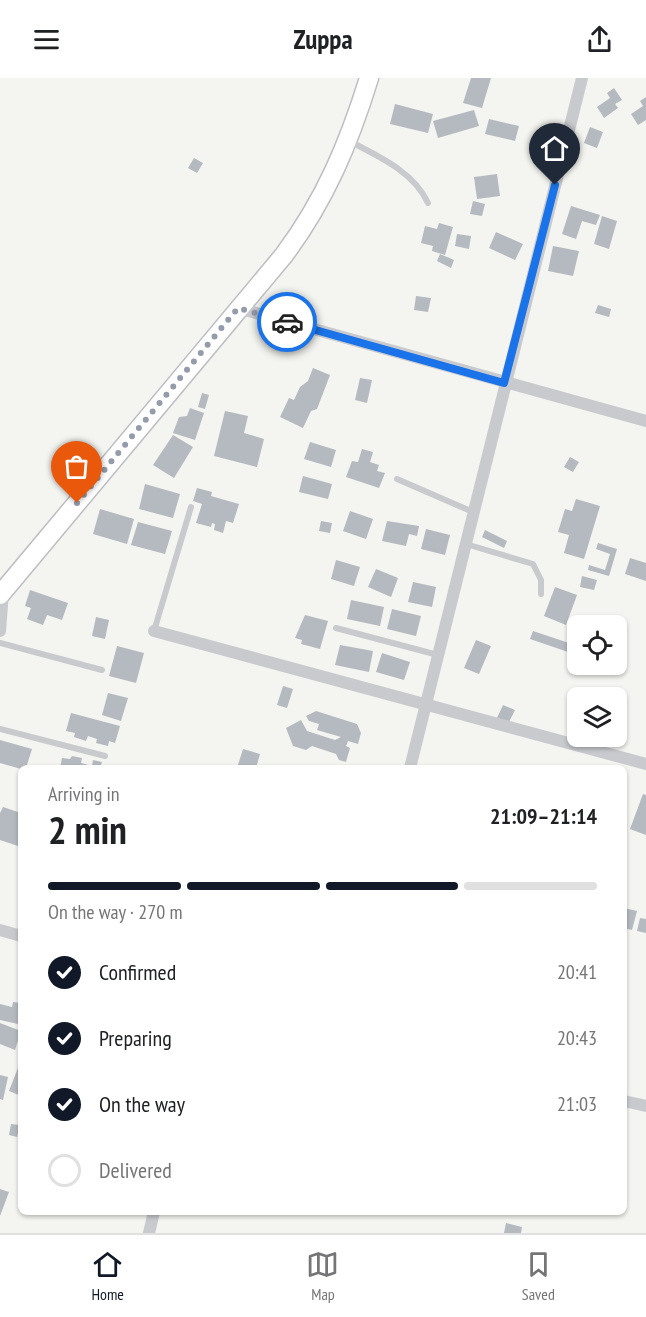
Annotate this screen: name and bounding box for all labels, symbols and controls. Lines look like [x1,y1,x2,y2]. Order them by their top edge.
text: Zuppa [293,22,353,56]
icon: menu [30,23,63,56]
icon: share [583,23,616,56]
pin [529,123,580,185]
icon: home [538,132,571,165]
courier [257,292,317,352]
icon: car [271,306,304,339]
pin [51,441,102,503]
icon: bag [60,450,93,483]
map controls [567,615,627,747]
button: locate [567,615,627,675]
button: layers [567,687,627,747]
text: Arriving in [48,781,120,807]
text: 21:09–21:14 [490,802,597,830]
text: 2 min [48,804,127,855]
text: On the way · 270 m [48,899,183,925]
icon: check [48,956,81,989]
text: Confirmed [99,958,176,986]
text: 20:41 [557,959,597,985]
icon: check [48,1022,81,1055]
text: Preparing [99,1024,172,1052]
text: 20:43 [557,1025,597,1051]
icon: check [48,1088,81,1121]
text: On the way [99,1090,185,1118]
text: 21:03 [557,1091,597,1117]
text: Delivered [99,1156,172,1184]
tab: Home [91,1248,124,1304]
tab: Map [306,1248,339,1304]
tab: Saved [522,1248,555,1304]

